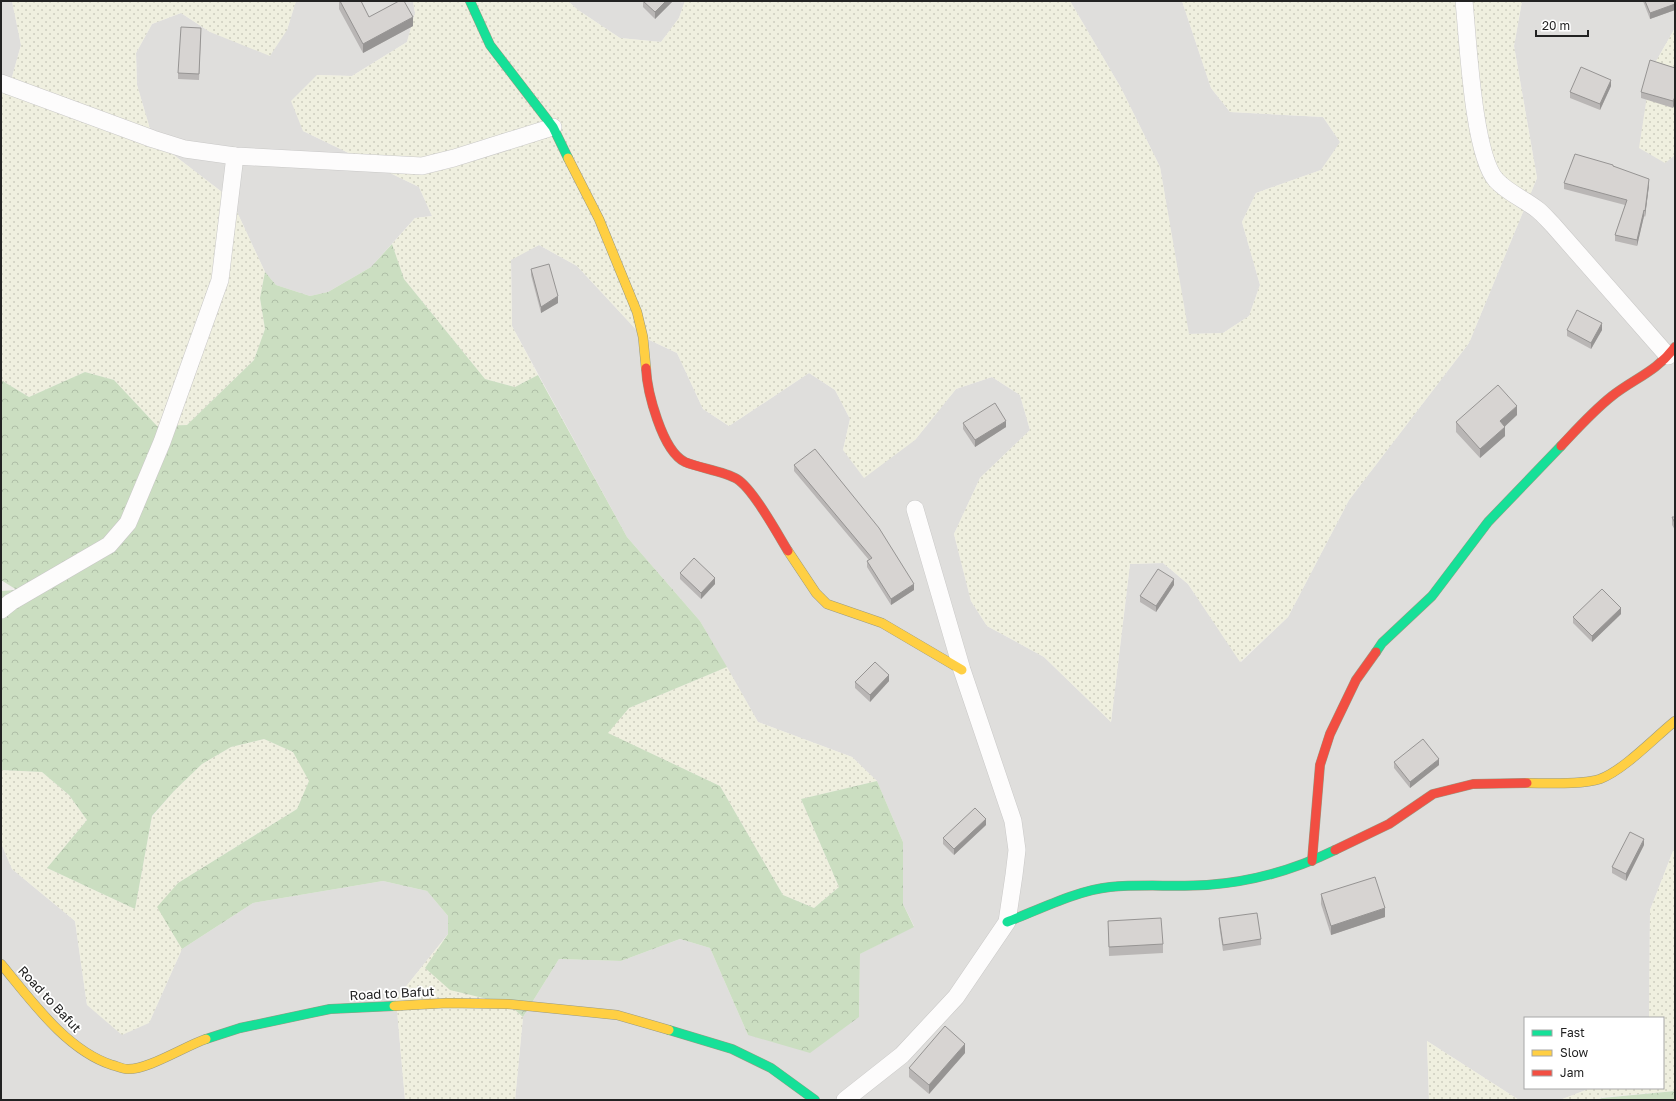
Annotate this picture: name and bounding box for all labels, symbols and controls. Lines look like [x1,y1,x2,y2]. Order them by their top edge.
scale bar [1536,12,1588,38]
text: 20 m [1542,18,1570,33]
street label: Road to Bafut [15,962,85,1036]
street label: Road to Bafut [349,983,435,1003]
legend [1524,1017,1664,1089]
text: Fast [1560,1025,1585,1040]
text: Slow [1560,1045,1588,1060]
text: Jam [1560,1065,1584,1080]

